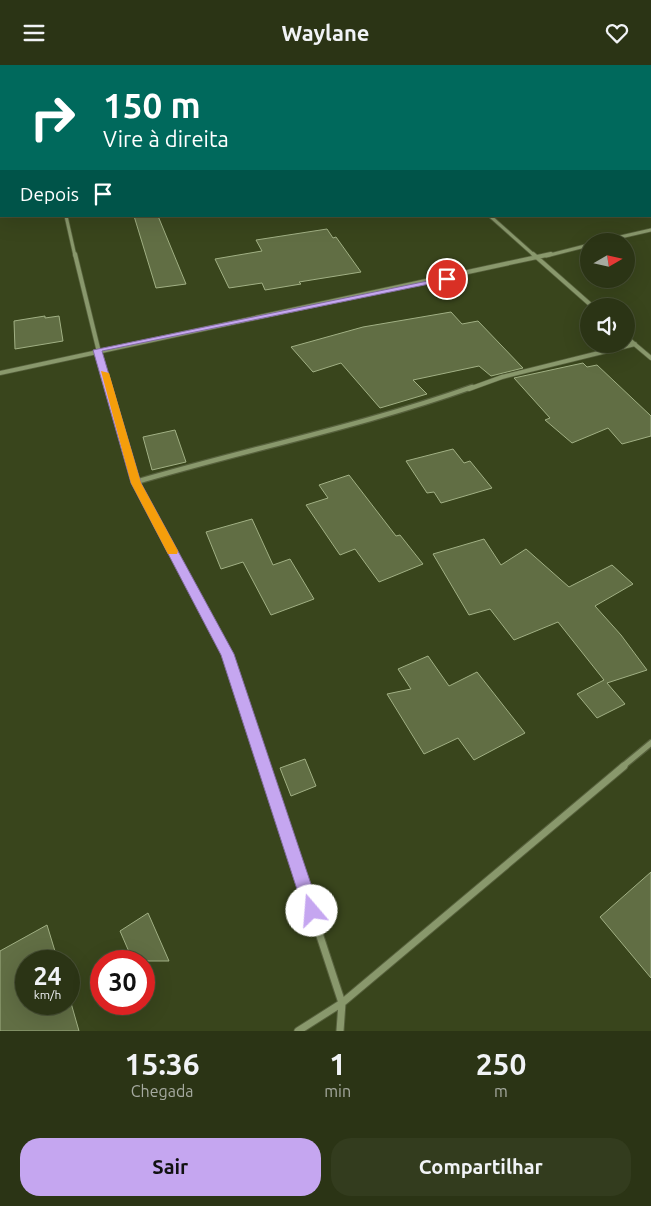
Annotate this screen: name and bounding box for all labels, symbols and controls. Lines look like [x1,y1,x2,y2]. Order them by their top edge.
icon: menu [20,19,48,47]
icon: heart [603,19,631,47]
text: Waylane [282,20,369,45]
icon: right [20,85,85,150]
text: 150 m [103,85,201,125]
text: Vire à direita [103,126,229,151]
icon: arrive [89,180,117,208]
text: Depois [20,183,79,205]
north arrow [580,233,635,287]
map controls [580,233,635,353]
pin [426,258,468,300]
icon: arrive [433,265,461,293]
button: sound [580,298,635,353]
position arrow [285,884,337,936]
speed limit sign: 30 [90,950,155,1015]
text: 24 [33,962,62,990]
text: km/h [34,988,61,1001]
text: 15:36 [125,1047,200,1081]
text: 1 [329,1047,346,1081]
text: 250 [476,1047,526,1081]
text: Chegada [131,1082,194,1100]
text: min [324,1082,351,1100]
text: m [494,1082,508,1100]
button: Sair [20,1138,321,1196]
button: Compartilhar [331,1138,631,1196]

